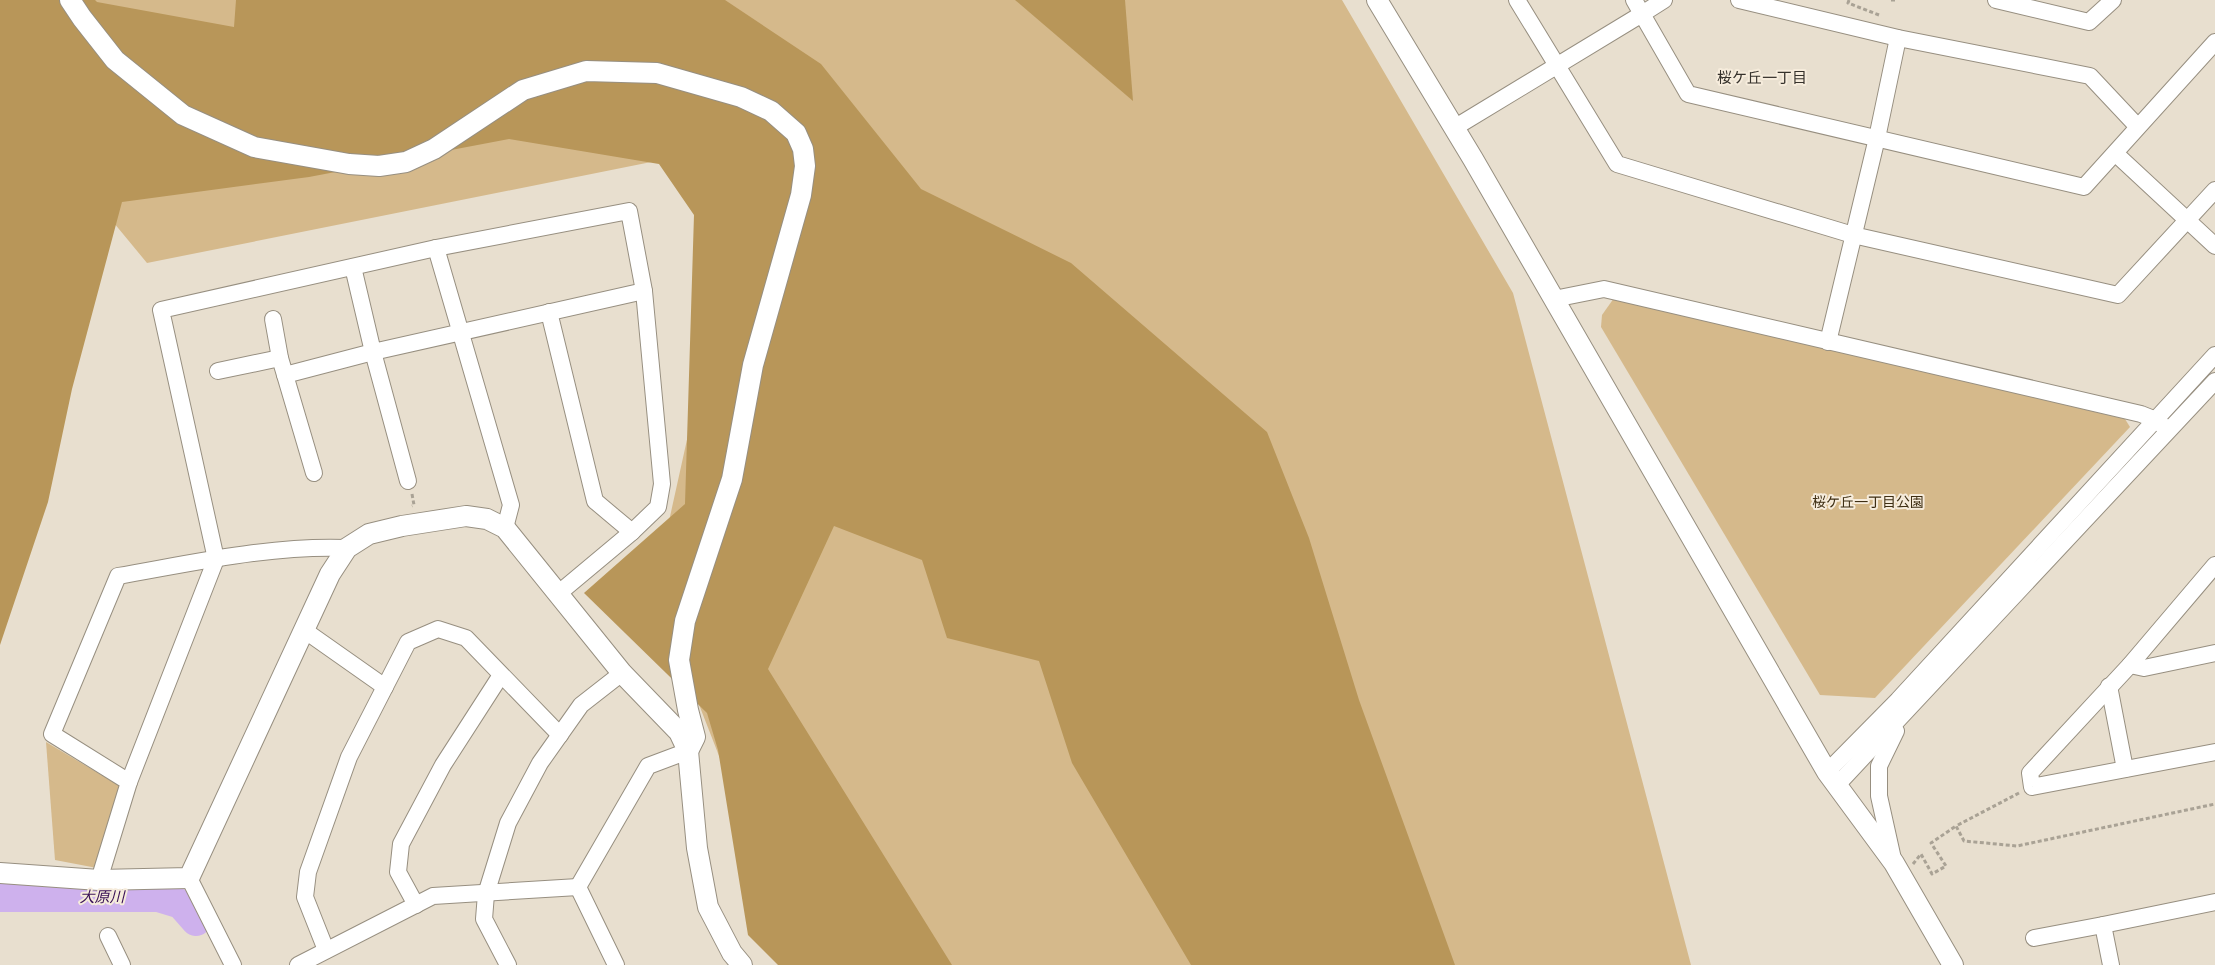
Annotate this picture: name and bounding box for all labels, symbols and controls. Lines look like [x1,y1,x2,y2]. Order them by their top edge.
district label: 桜ケ丘一丁目 [1717,69,1807,86]
park label: 桜ケ丘一丁目公園 [1812,494,1924,510]
water label: 大原川 [79,888,126,905]

